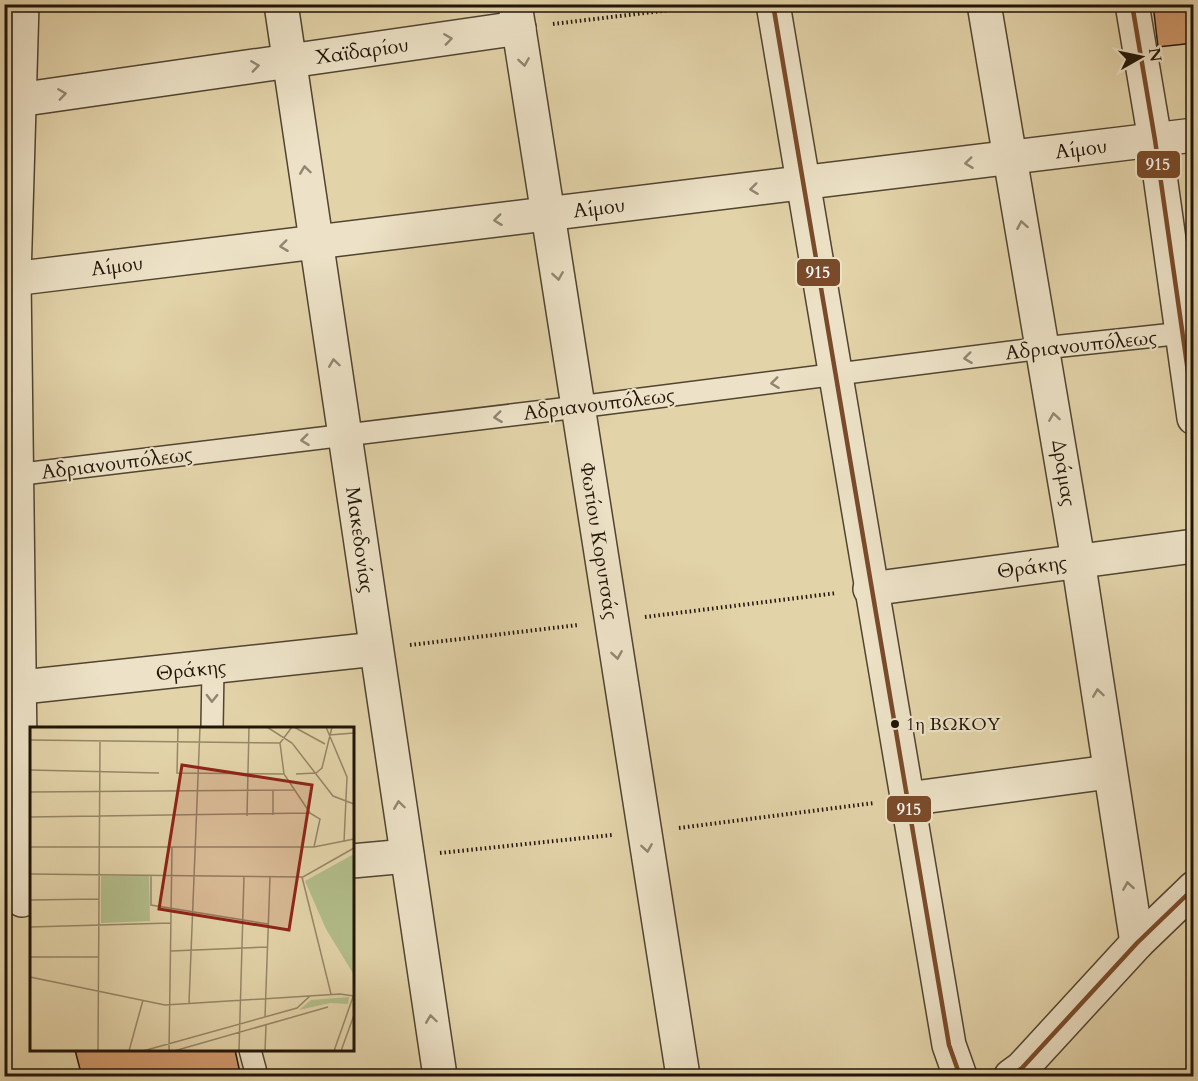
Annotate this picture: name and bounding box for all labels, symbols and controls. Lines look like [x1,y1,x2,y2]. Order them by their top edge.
north arrow [1111,27,1171,87]
street label: Χαϊδαρίου [314,31,410,71]
one-way arrow [444,33,453,45]
text: N [1143,46,1167,63]
one-way arrow [518,58,530,67]
one-way arrow [251,61,260,73]
one-way arrow [58,88,67,100]
street label: Αίμου [1054,132,1108,166]
line badge: 915 [1136,150,1181,179]
text: 915 [1146,154,1170,176]
one-way arrow [964,156,973,168]
one-way arrow [300,165,312,175]
one-way arrow [750,182,759,194]
street label: Αίμου [572,191,626,225]
one-way arrow [494,213,503,226]
one-way arrow [1017,220,1029,230]
one-way arrow [279,239,288,252]
street label: Αίμου [90,249,144,283]
line badge: 915 [796,258,841,287]
text: 915 [806,262,830,284]
one-way arrow [551,271,563,280]
street label: Αδριανουπόλεως [1004,324,1159,366]
one-way arrow [964,351,973,363]
one-way arrow [329,358,341,367]
one-way arrow [770,376,780,388]
street label: Αδριανουπόλεως [522,381,677,427]
one-way arrow [494,410,503,422]
one-way arrow [1049,413,1061,422]
one-way arrow [300,433,309,446]
street label: Δράμας [1045,438,1083,509]
street label: Αδριανουπόλεως [40,440,195,486]
street label: Φωτίου Κορυτσάς [573,461,625,622]
street label: Μακεδονίας [339,485,381,595]
street label: Θράκης [995,549,1069,585]
one-way arrow [610,650,623,660]
street label: Θράκης [154,653,228,687]
one-way arrow [1092,688,1104,698]
one-way arrow [206,694,219,703]
place label: 1η ΒΩΚΟΥ [906,712,1001,737]
marker: 1η ΒΩΚΟΥ [889,718,901,730]
inset map [30,727,354,1051]
line badge: 915 [886,795,932,823]
text: 915 [897,799,921,821]
one-way arrow [394,800,406,810]
one-way arrow [640,842,653,852]
one-way arrow [1122,881,1135,891]
one-way arrow [425,1014,438,1024]

